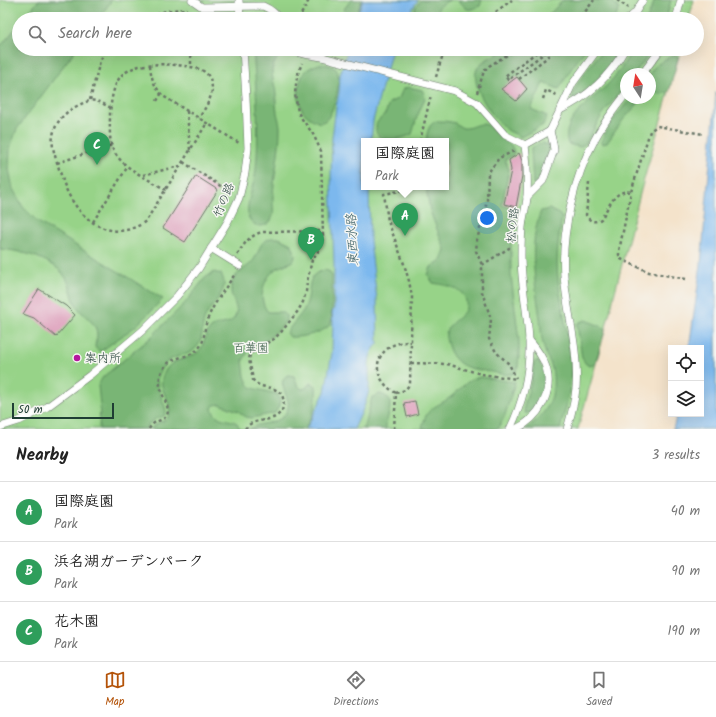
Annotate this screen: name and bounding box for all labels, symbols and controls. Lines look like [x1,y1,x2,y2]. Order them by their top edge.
search box [12,12,704,56]
text: Search here [58,22,132,46]
icon: search [26,23,48,45]
north arrow [620,68,656,104]
pin: C [84,132,110,165]
popup [361,138,449,190]
text: 国際庭園 [375,142,435,166]
text: Park [375,166,399,187]
street label: 竹の路 [208,180,240,220]
pin: A [392,203,418,236]
street label: 松の路 [502,206,524,244]
your location [477,208,497,228]
water label: 東西水路 [341,212,365,267]
pin: B [298,227,324,260]
park label: 百華園 [233,339,269,358]
map controls [668,345,704,417]
button: locate [668,345,704,381]
place label: 案内所 [85,349,121,368]
marker: 案内所 [72,353,82,363]
button: layers [668,381,704,417]
scale bar [12,401,114,420]
text: 50 m [18,401,43,419]
text: Nearby [16,442,68,469]
text: 3 results [652,445,700,466]
text: 国際庭園 [54,490,114,514]
text: A [25,501,33,522]
text: 40 m [671,501,700,522]
text: Park [54,514,78,535]
text: 浜名湖ガーデンパーク [54,550,203,574]
text: B [25,561,33,582]
text: 90 m [672,561,700,582]
text: Park [54,574,78,595]
text: 花木園 [54,610,99,634]
text: C [25,621,33,642]
text: 190 m [668,621,700,642]
text: Park [54,634,78,655]
tab: Map [104,669,126,711]
tab: Directions [333,669,379,711]
tab: Saved [586,669,612,711]

